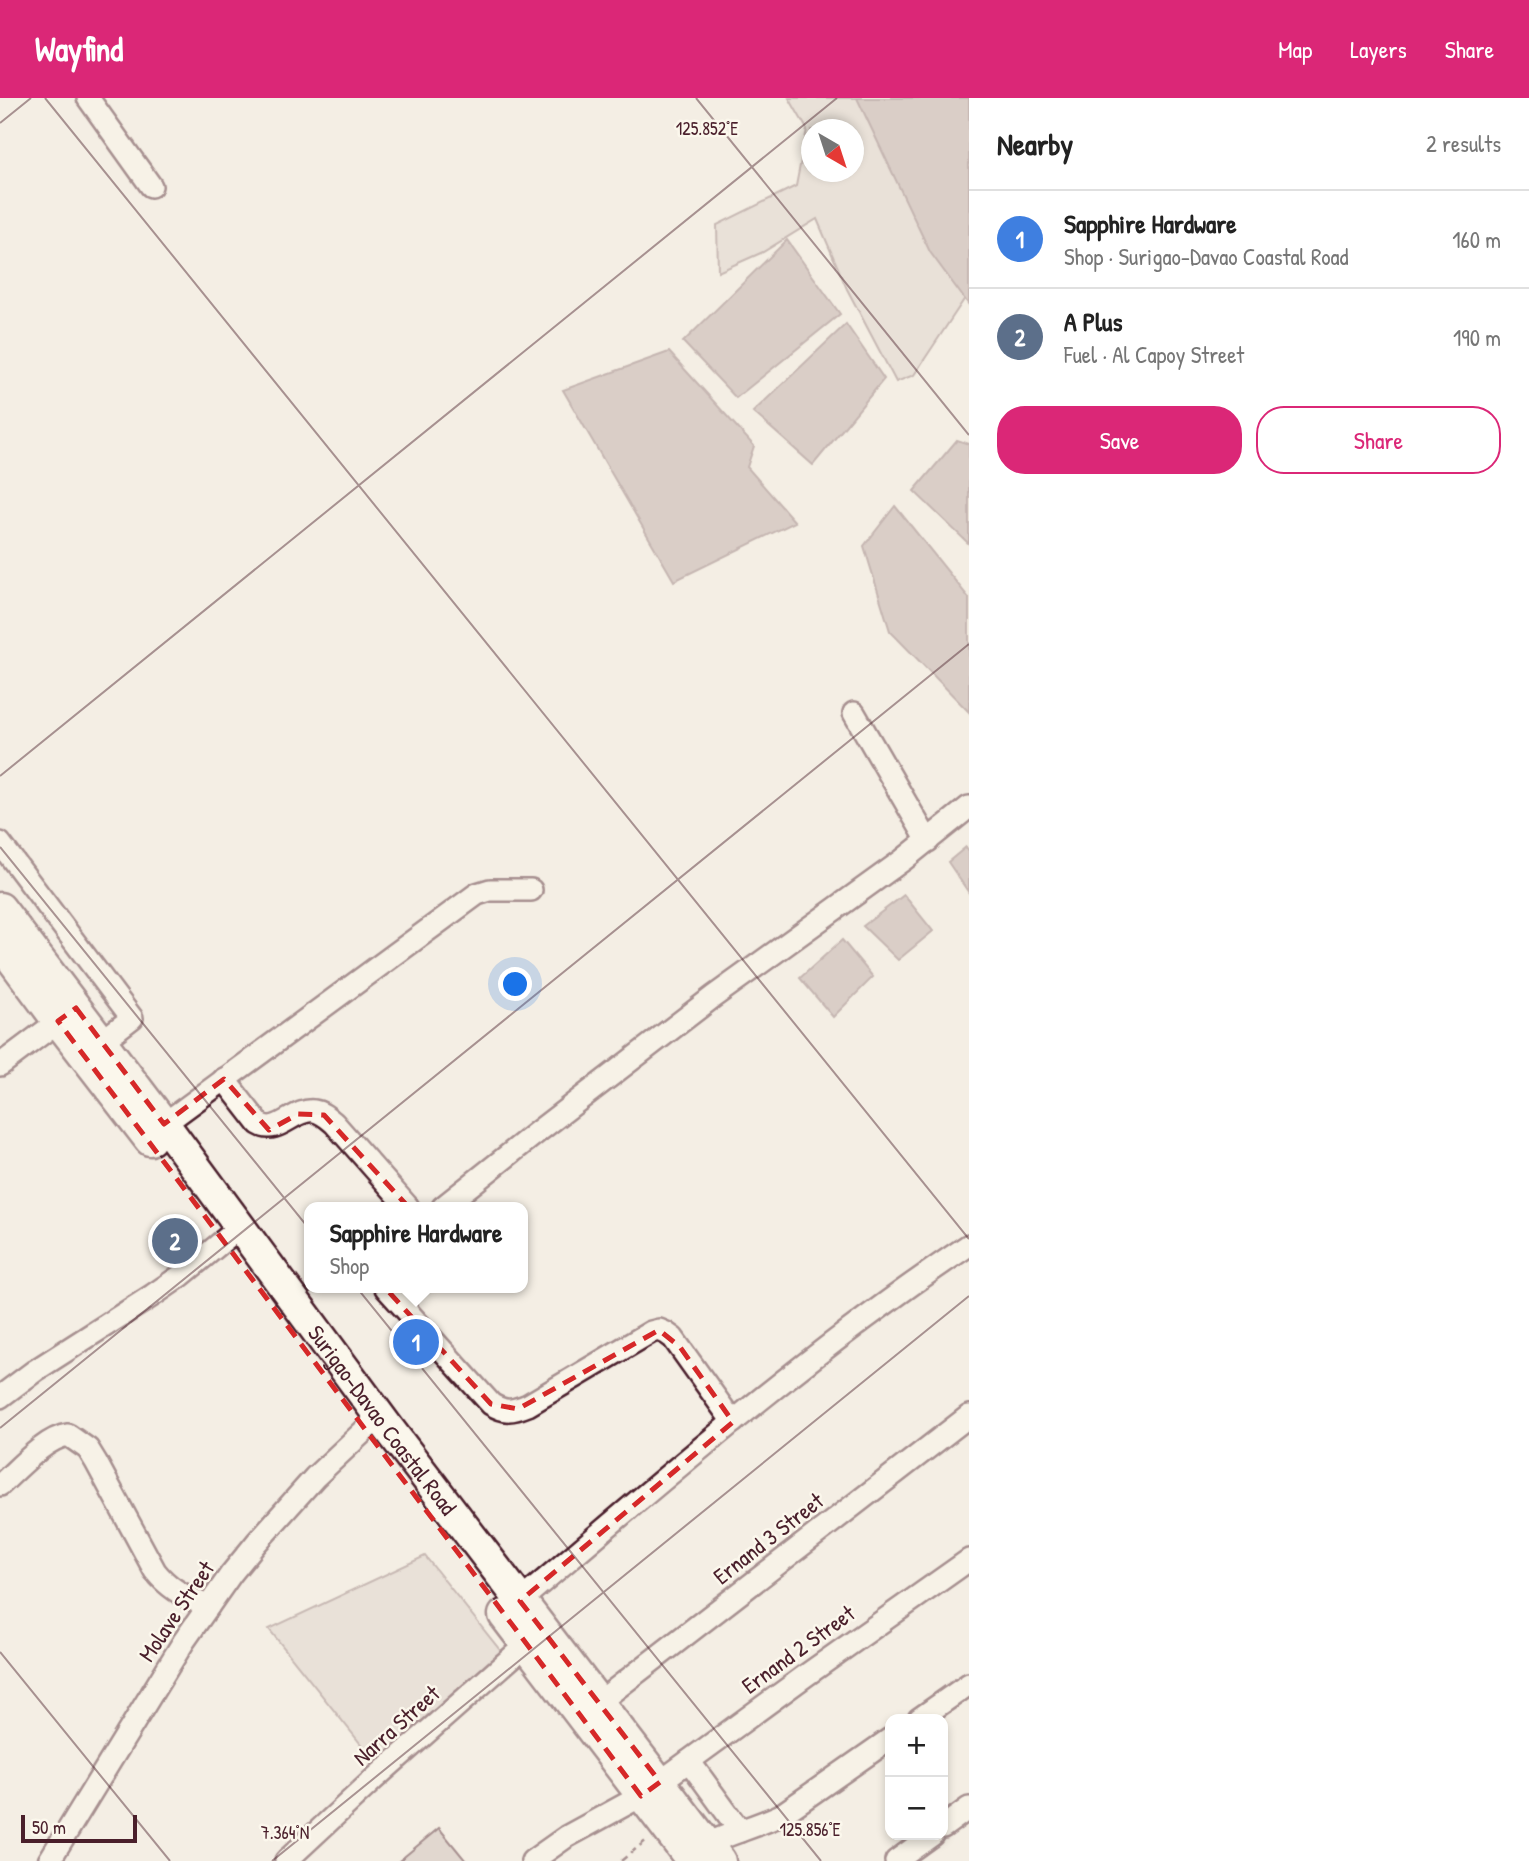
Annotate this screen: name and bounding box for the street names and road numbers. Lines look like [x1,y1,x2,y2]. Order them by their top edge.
street label: Surigao-Davao Coastal Road [302,1318,465,1521]
street label: Ernand 3 Street [706,1484,830,1591]
street label: Molave Street [131,1554,222,1667]
street label: Ernand 2 Street [735,1597,862,1701]
street label: Narra Street [346,1677,447,1772]

